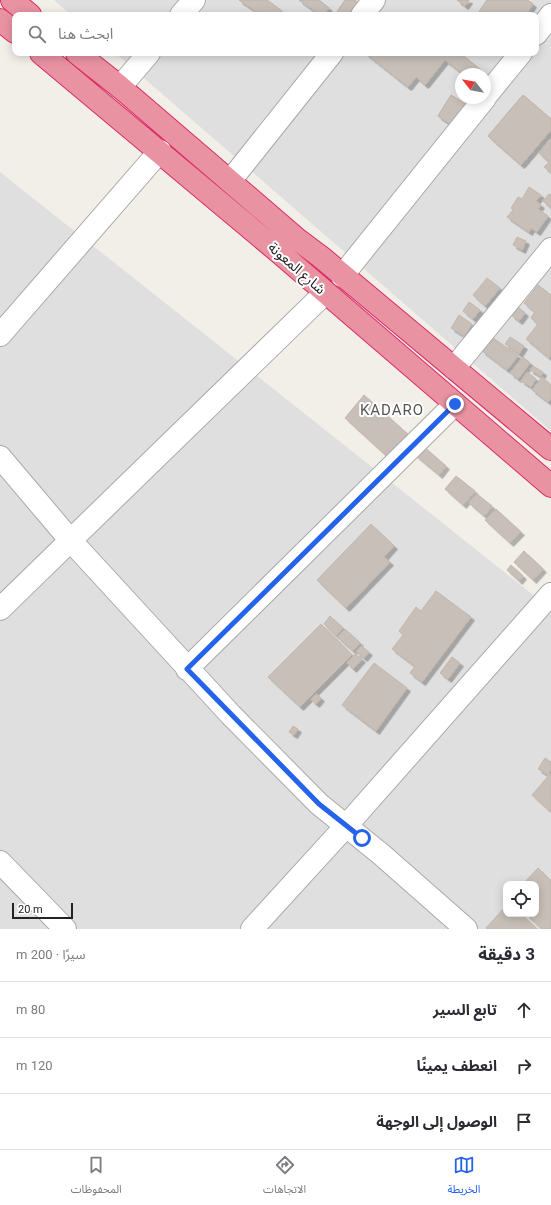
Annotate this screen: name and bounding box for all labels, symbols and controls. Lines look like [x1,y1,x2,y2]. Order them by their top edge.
search box [12,12,539,56]
icon: search [26,23,48,45]
text: ابحث هنا [58,25,113,43]
north arrow [455,68,491,104]
street label: شارع المعونة [263,239,329,299]
route end [446,395,464,413]
district label: KADARO [360,401,424,419]
route start [353,829,371,847]
map controls [503,881,539,917]
button: locate [503,881,539,917]
scale bar [12,901,73,920]
text: 20 m [18,903,43,916]
text: 3 دقيقة [478,944,535,964]
text: سيرًا · 200 m [16,947,85,962]
icon: ahead [513,999,535,1021]
text: تابع السير [433,1001,497,1019]
text: 80 m [16,1002,45,1017]
icon: right [513,1055,535,1077]
text: انعطف يمينًا [417,1057,497,1075]
text: 120 m [16,1058,53,1073]
icon: arrive [513,1111,535,1133]
text: الوصول إلى الوجهة [376,1113,497,1131]
tab: المحفوظات [71,1154,122,1201]
tab: الاتجاهات [263,1154,306,1201]
tab: الخريطة [447,1154,480,1201]

